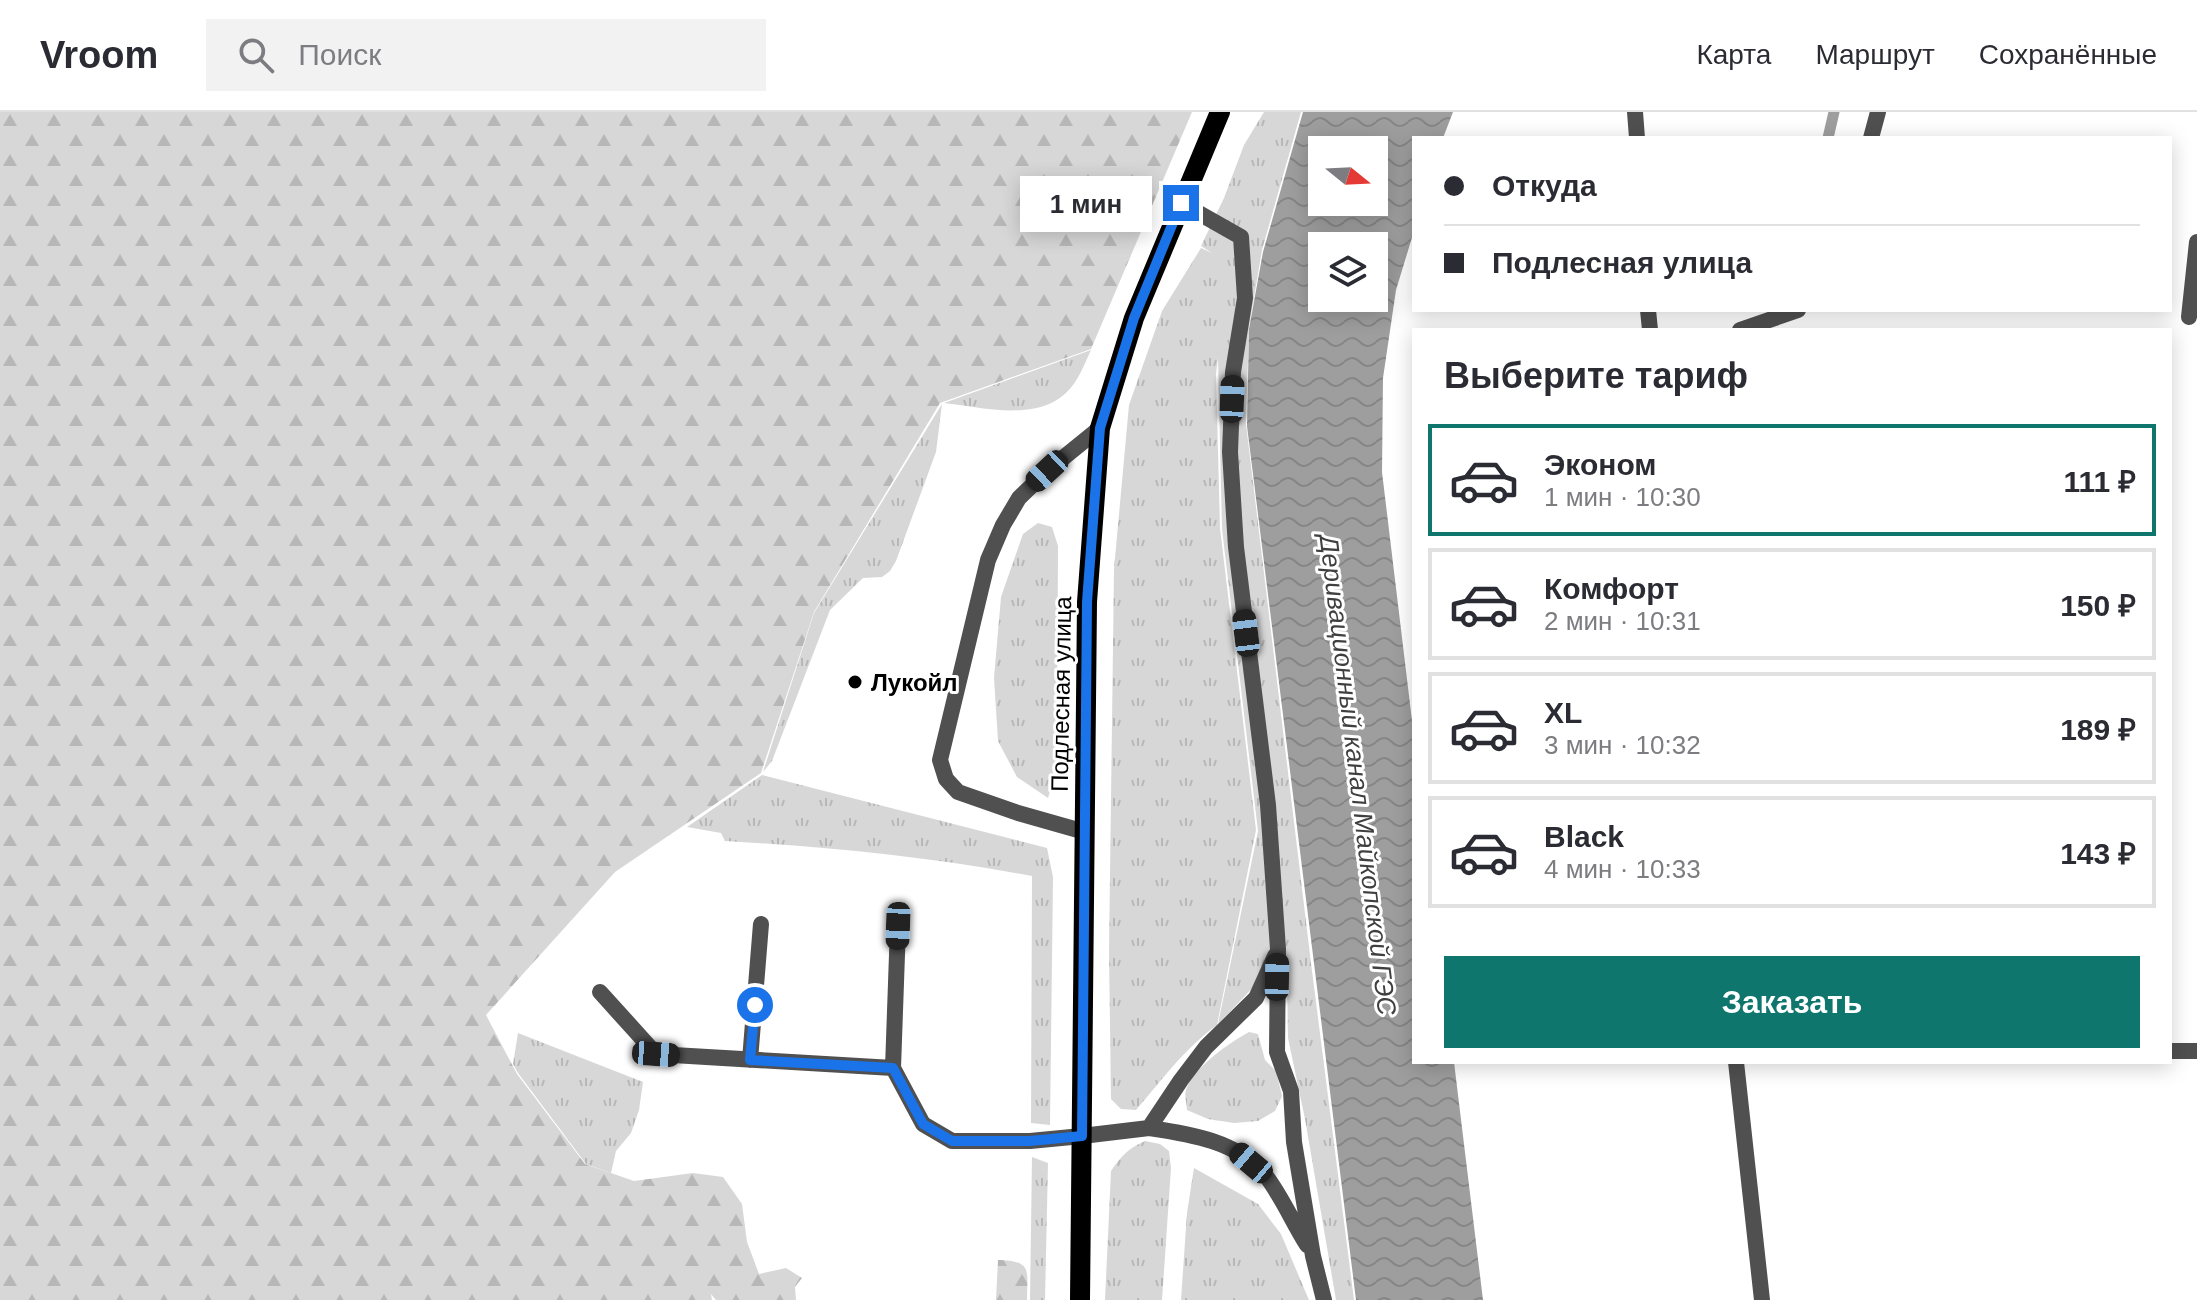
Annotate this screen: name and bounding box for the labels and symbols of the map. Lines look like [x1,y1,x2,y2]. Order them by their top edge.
north arrow [1308,136,1388,216]
callout: 1 мин [1021,175,1153,231]
route end [1163,185,1199,221]
car [1219,375,1245,423]
car [1021,446,1073,496]
water label: Деривационный канал Майкопской ГЭС [1313,530,1402,1017]
street label: Подлесная улица [1046,595,1076,792]
car [1231,608,1261,658]
place label: Лукойл [871,669,958,696]
marker: Лукойл [846,673,864,691]
car [885,902,911,950]
car [1265,953,1289,1001]
route start [737,987,773,1023]
car [631,1040,681,1068]
car [1225,1138,1277,1188]

